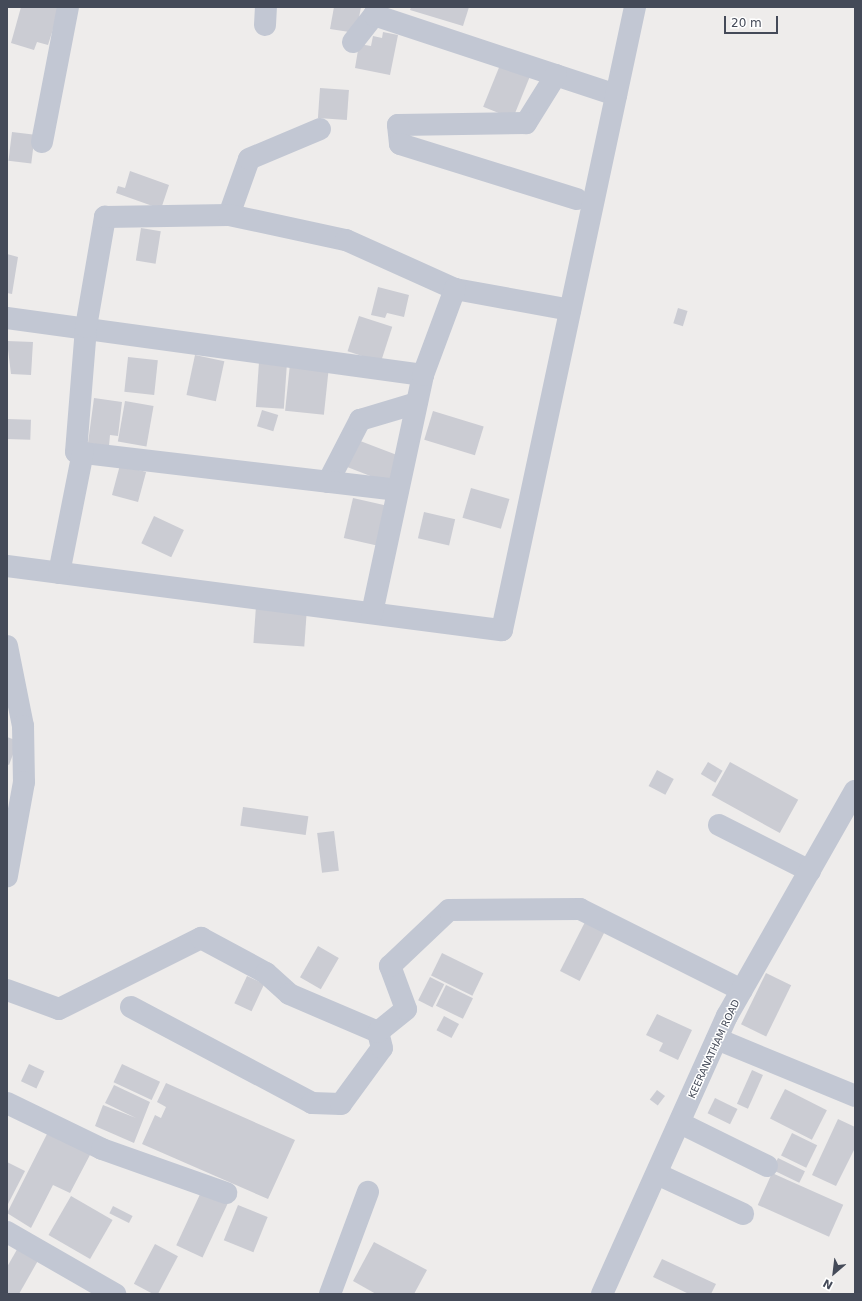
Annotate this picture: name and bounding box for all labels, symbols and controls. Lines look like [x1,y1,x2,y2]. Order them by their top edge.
scale bar [726,8,780,34]
text: 20 m [731,16,762,30]
street label: KEERANATHAM ROAD [686,998,742,1100]
north arrow [814,1253,854,1293]
text: N [821,1276,835,1292]

